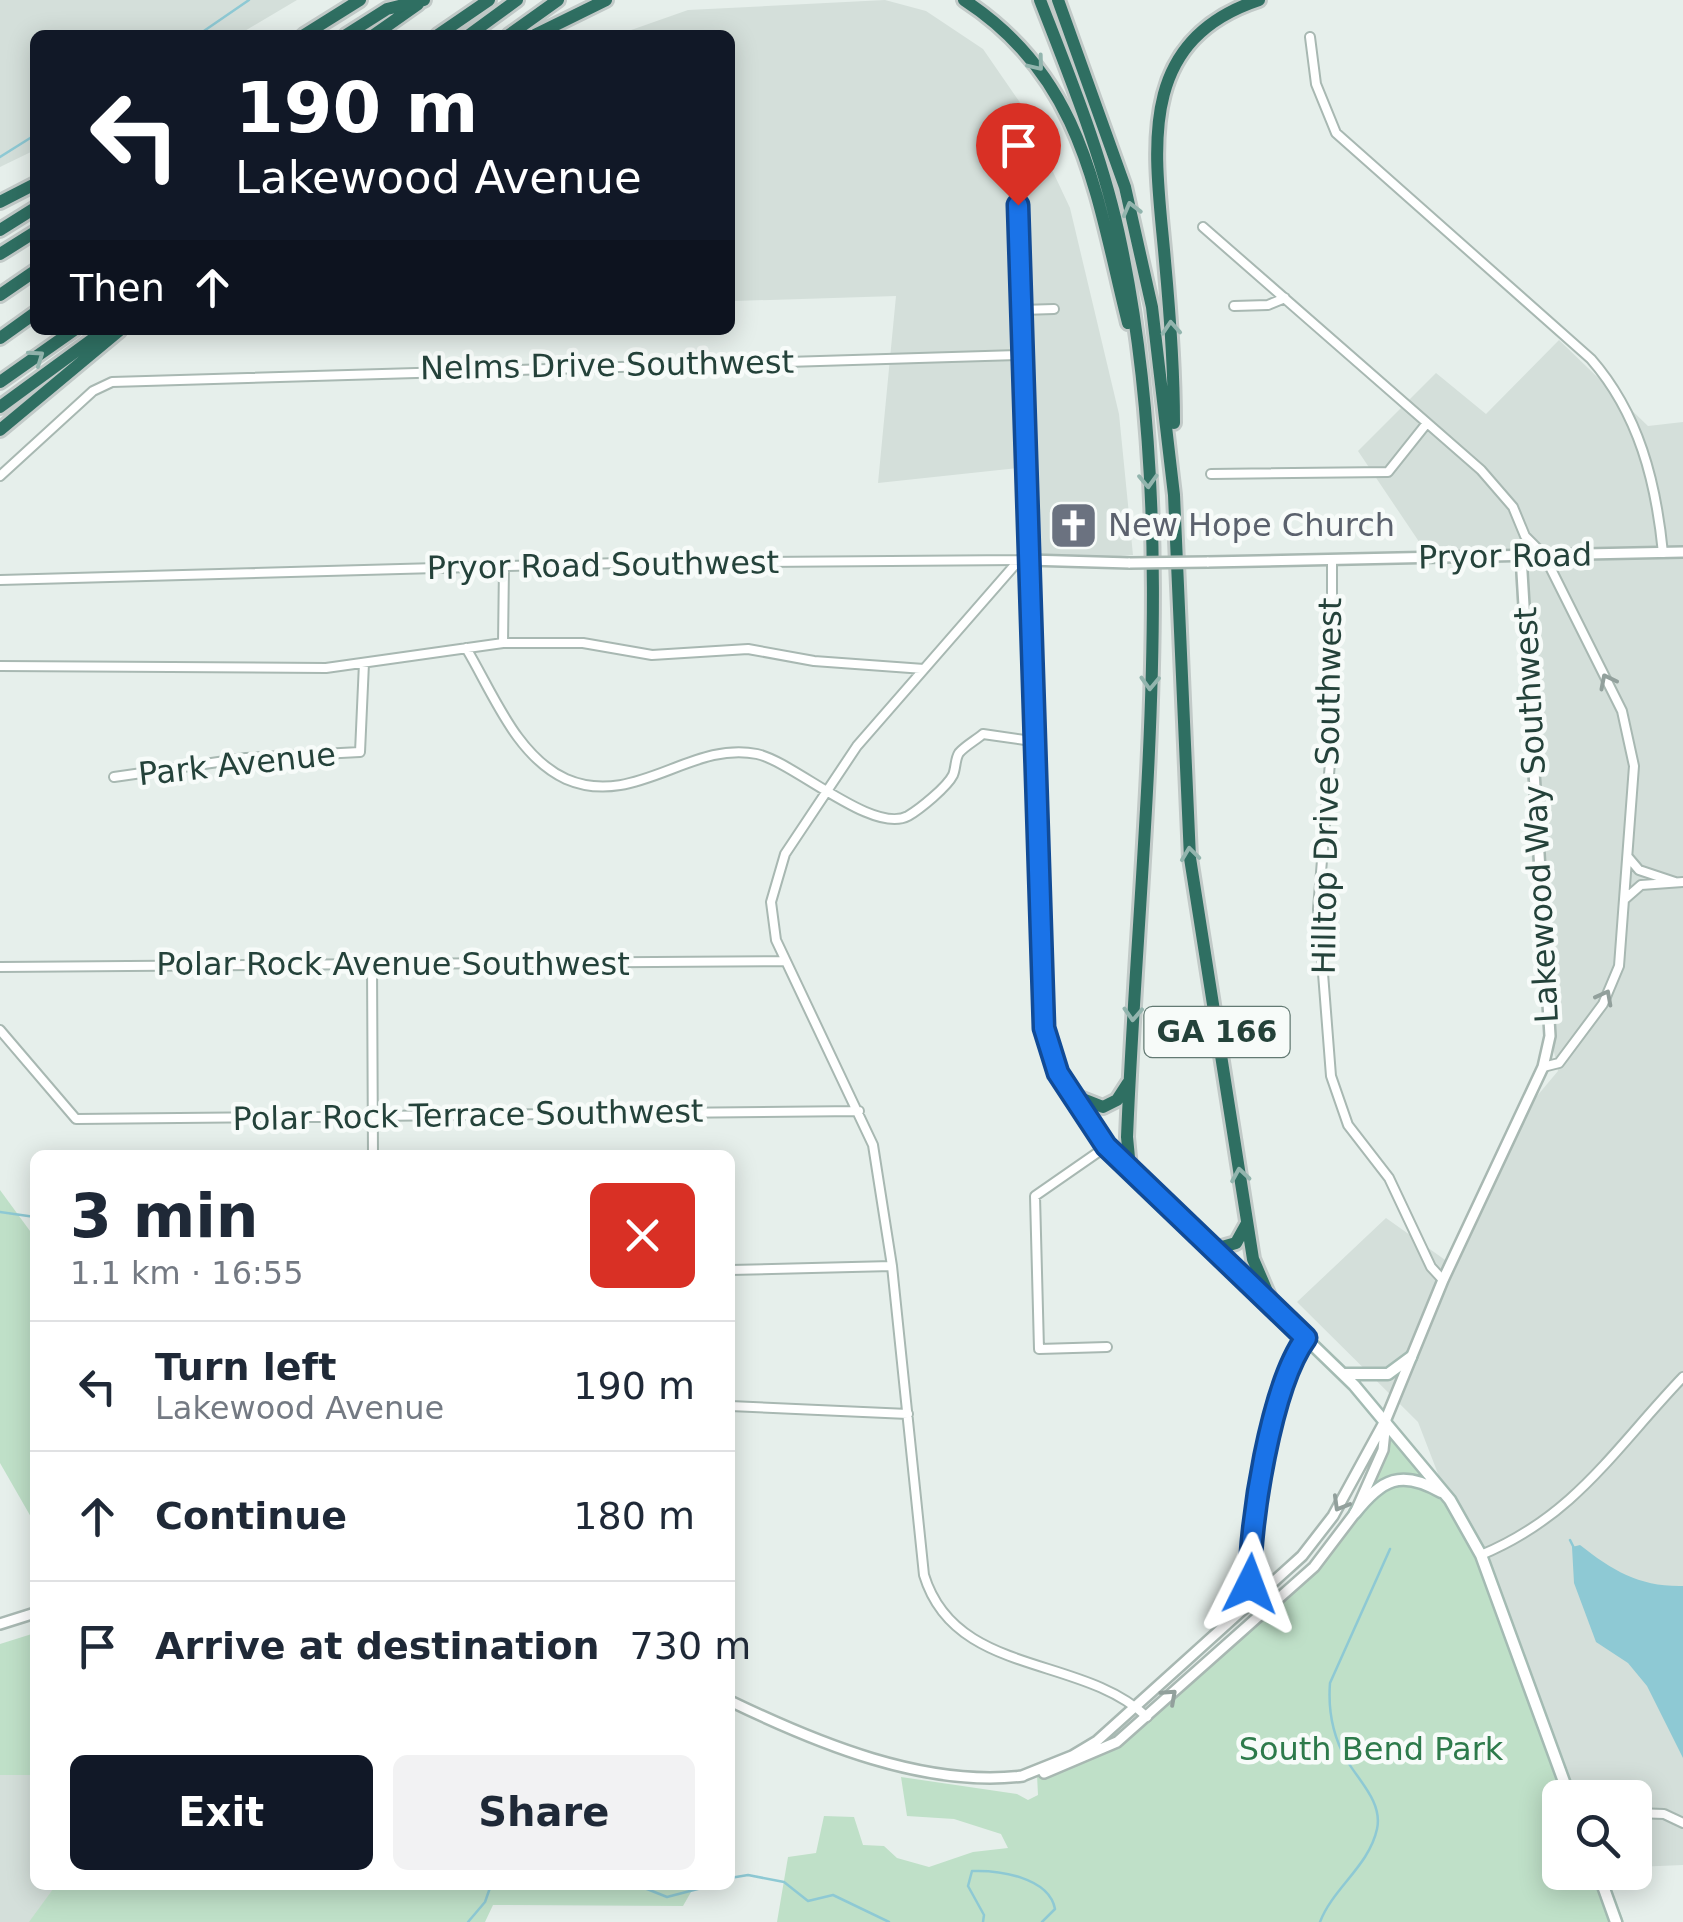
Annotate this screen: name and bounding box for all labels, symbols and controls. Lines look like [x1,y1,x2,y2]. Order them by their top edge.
one-way arrow [1025,52,1043,70]
text: 190 m [235,67,478,149]
icon: left [70,70,200,200]
pin [976,103,1061,206]
icon: arrive [991,118,1046,173]
text: Lakewood Avenue [235,151,642,204]
one-way arrow [1121,201,1142,218]
icon: ahead [185,260,240,315]
text: Then [70,266,165,310]
one-way arrow [1160,319,1182,335]
street label: Nelms Drive Southwest [420,343,794,387]
one-way arrow [26,351,45,369]
one-way arrow [1137,474,1158,490]
church icon: New Hope Church [1047,499,1099,551]
place label: New Hope Church [1108,506,1395,544]
street label: Pryor Road [1418,535,1592,577]
street label: Pryor Road Southwest [427,543,779,587]
street label: Hilltop Drive Southwest [1305,597,1349,975]
street label: Lakewood Way Southwest [1506,606,1566,1024]
one-way arrow [1599,673,1619,691]
one-way arrow [1139,676,1160,691]
street label: Park Avenue [136,735,338,793]
one-way arrow [1180,846,1201,862]
street label: Polar Rock Avenue Southwest [156,945,630,983]
one-way arrow [1593,990,1613,1008]
one-way arrow [1123,1007,1144,1023]
road number: GA 166 [1144,1007,1290,1057]
street label: Polar Rock Terrace Southwest [232,1092,704,1138]
one-way arrow [1230,1167,1251,1184]
text: 3 min [70,1181,258,1251]
button: close [590,1183,695,1288]
text: 1.1 km · 16:55 [70,1254,304,1292]
text: Turn left [155,1345,336,1389]
icon: left [70,1359,125,1414]
text: 190 m [573,1364,695,1408]
text: Lakewood Avenue [155,1389,444,1427]
icon: ahead [70,1489,125,1544]
one-way arrow [1332,1493,1352,1511]
text: Continue [155,1494,347,1538]
text: 180 m [573,1494,695,1538]
position arrow [1198,1532,1302,1636]
icon: arrive [70,1619,125,1674]
text: Arrive at destination [155,1624,600,1668]
text: 730 m [630,1624,751,1668]
one-way arrow [1158,1690,1177,1708]
park label: South Bend Park [1239,1730,1504,1768]
button: Exit [70,1755,373,1870]
button: Share [393,1755,695,1870]
map controls [1542,1780,1652,1890]
button: search [1542,1780,1652,1890]

